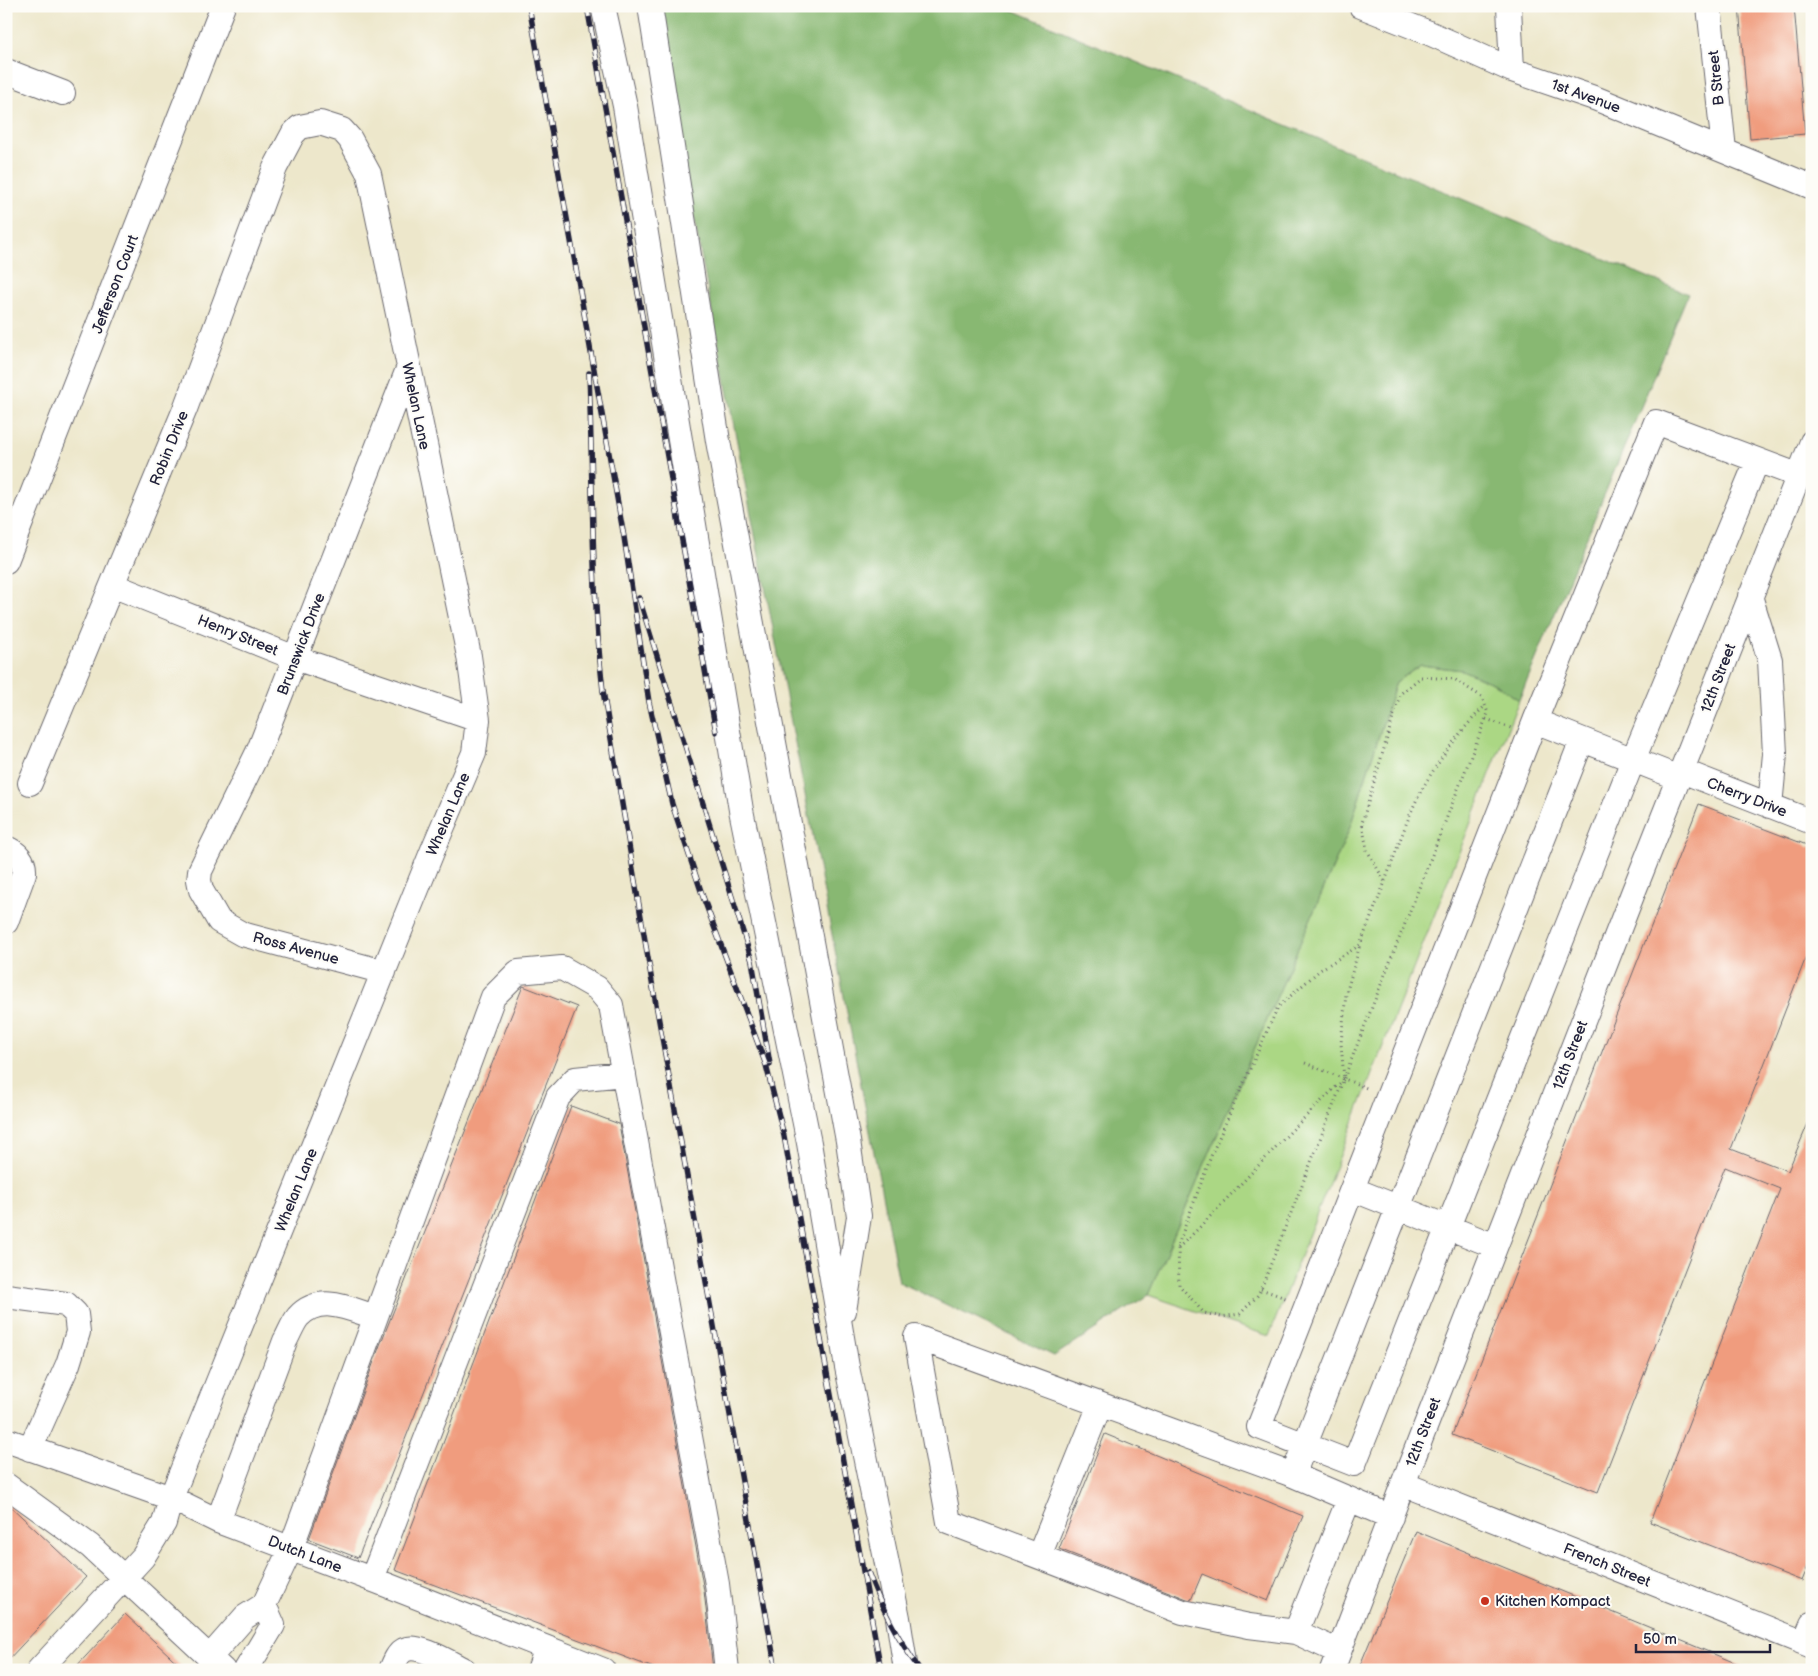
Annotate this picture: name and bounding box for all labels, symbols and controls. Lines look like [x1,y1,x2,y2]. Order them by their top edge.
street label: B Street [1704,49,1729,106]
street label: 1st Avenue [1549,75,1623,118]
street label: Jefferson Court [88,232,143,336]
street label: Whelan Lane [397,361,434,451]
street label: Robin Drive [146,408,193,488]
street label: Brunswick Drive [273,590,330,698]
street label: Henry Street [195,611,281,660]
street label: 12th Street [1697,641,1740,715]
street label: Whelan Lane [422,770,475,859]
street label: Cherry Drive [1704,773,1790,822]
street label: Ross Avenue [251,928,341,969]
street label: 12th Street [1549,1018,1592,1092]
street label: Whelan Lane [271,1145,322,1235]
street label: 12th Street [1402,1395,1445,1469]
street label: Dutch Lane [265,1532,345,1577]
street label: French Street [1560,1539,1654,1592]
place label: Kitchen Kompact [1495,1592,1611,1611]
marker: Kitchen Kompact [1479,1595,1491,1607]
scale bar [1636,1621,1769,1653]
text: 50 m [1643,1630,1677,1649]

